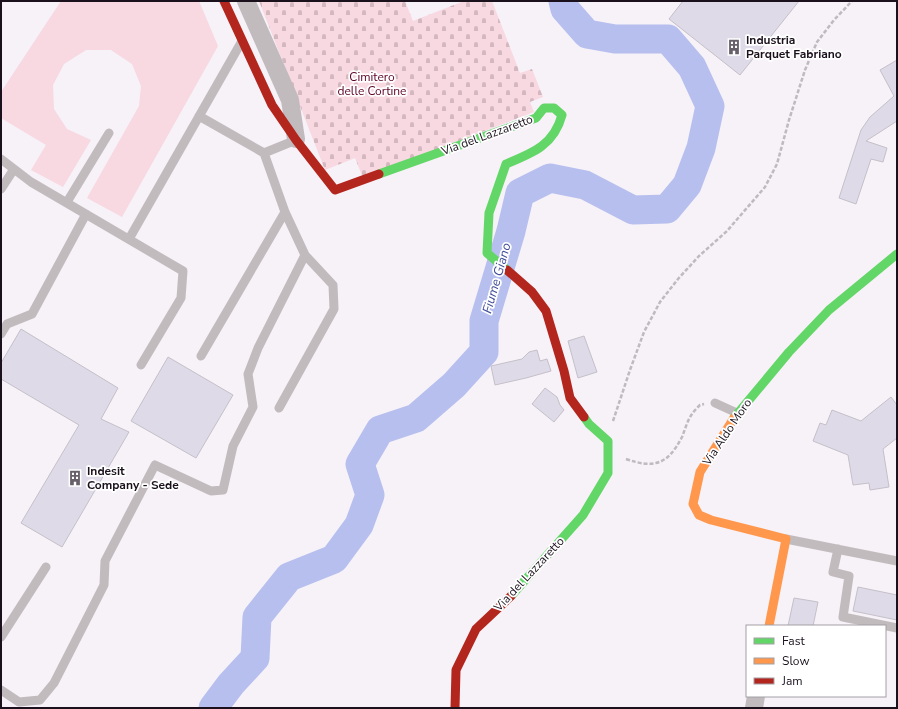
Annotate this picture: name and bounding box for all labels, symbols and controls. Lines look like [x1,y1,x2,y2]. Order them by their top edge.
place label: Industria Parquet Fabriano [746,32,842,62]
building icon: Industria Parquet Fabriano [725,38,743,56]
park label: Cimitero delle Cortine [337,69,407,99]
street label: Via del Lazzaretto [438,111,535,159]
water label: Fiume Giano [478,241,516,316]
street label: Via Aldo Moro [698,395,755,469]
place label: Indesit Company - Sede [87,463,179,493]
building icon: Indesit Company - Sede [66,469,84,487]
street label: Via del Lazzaretto [490,533,568,615]
legend [746,625,886,697]
text: Fast [782,633,805,649]
text: Slow [782,653,810,669]
text: Jam [781,673,803,689]

